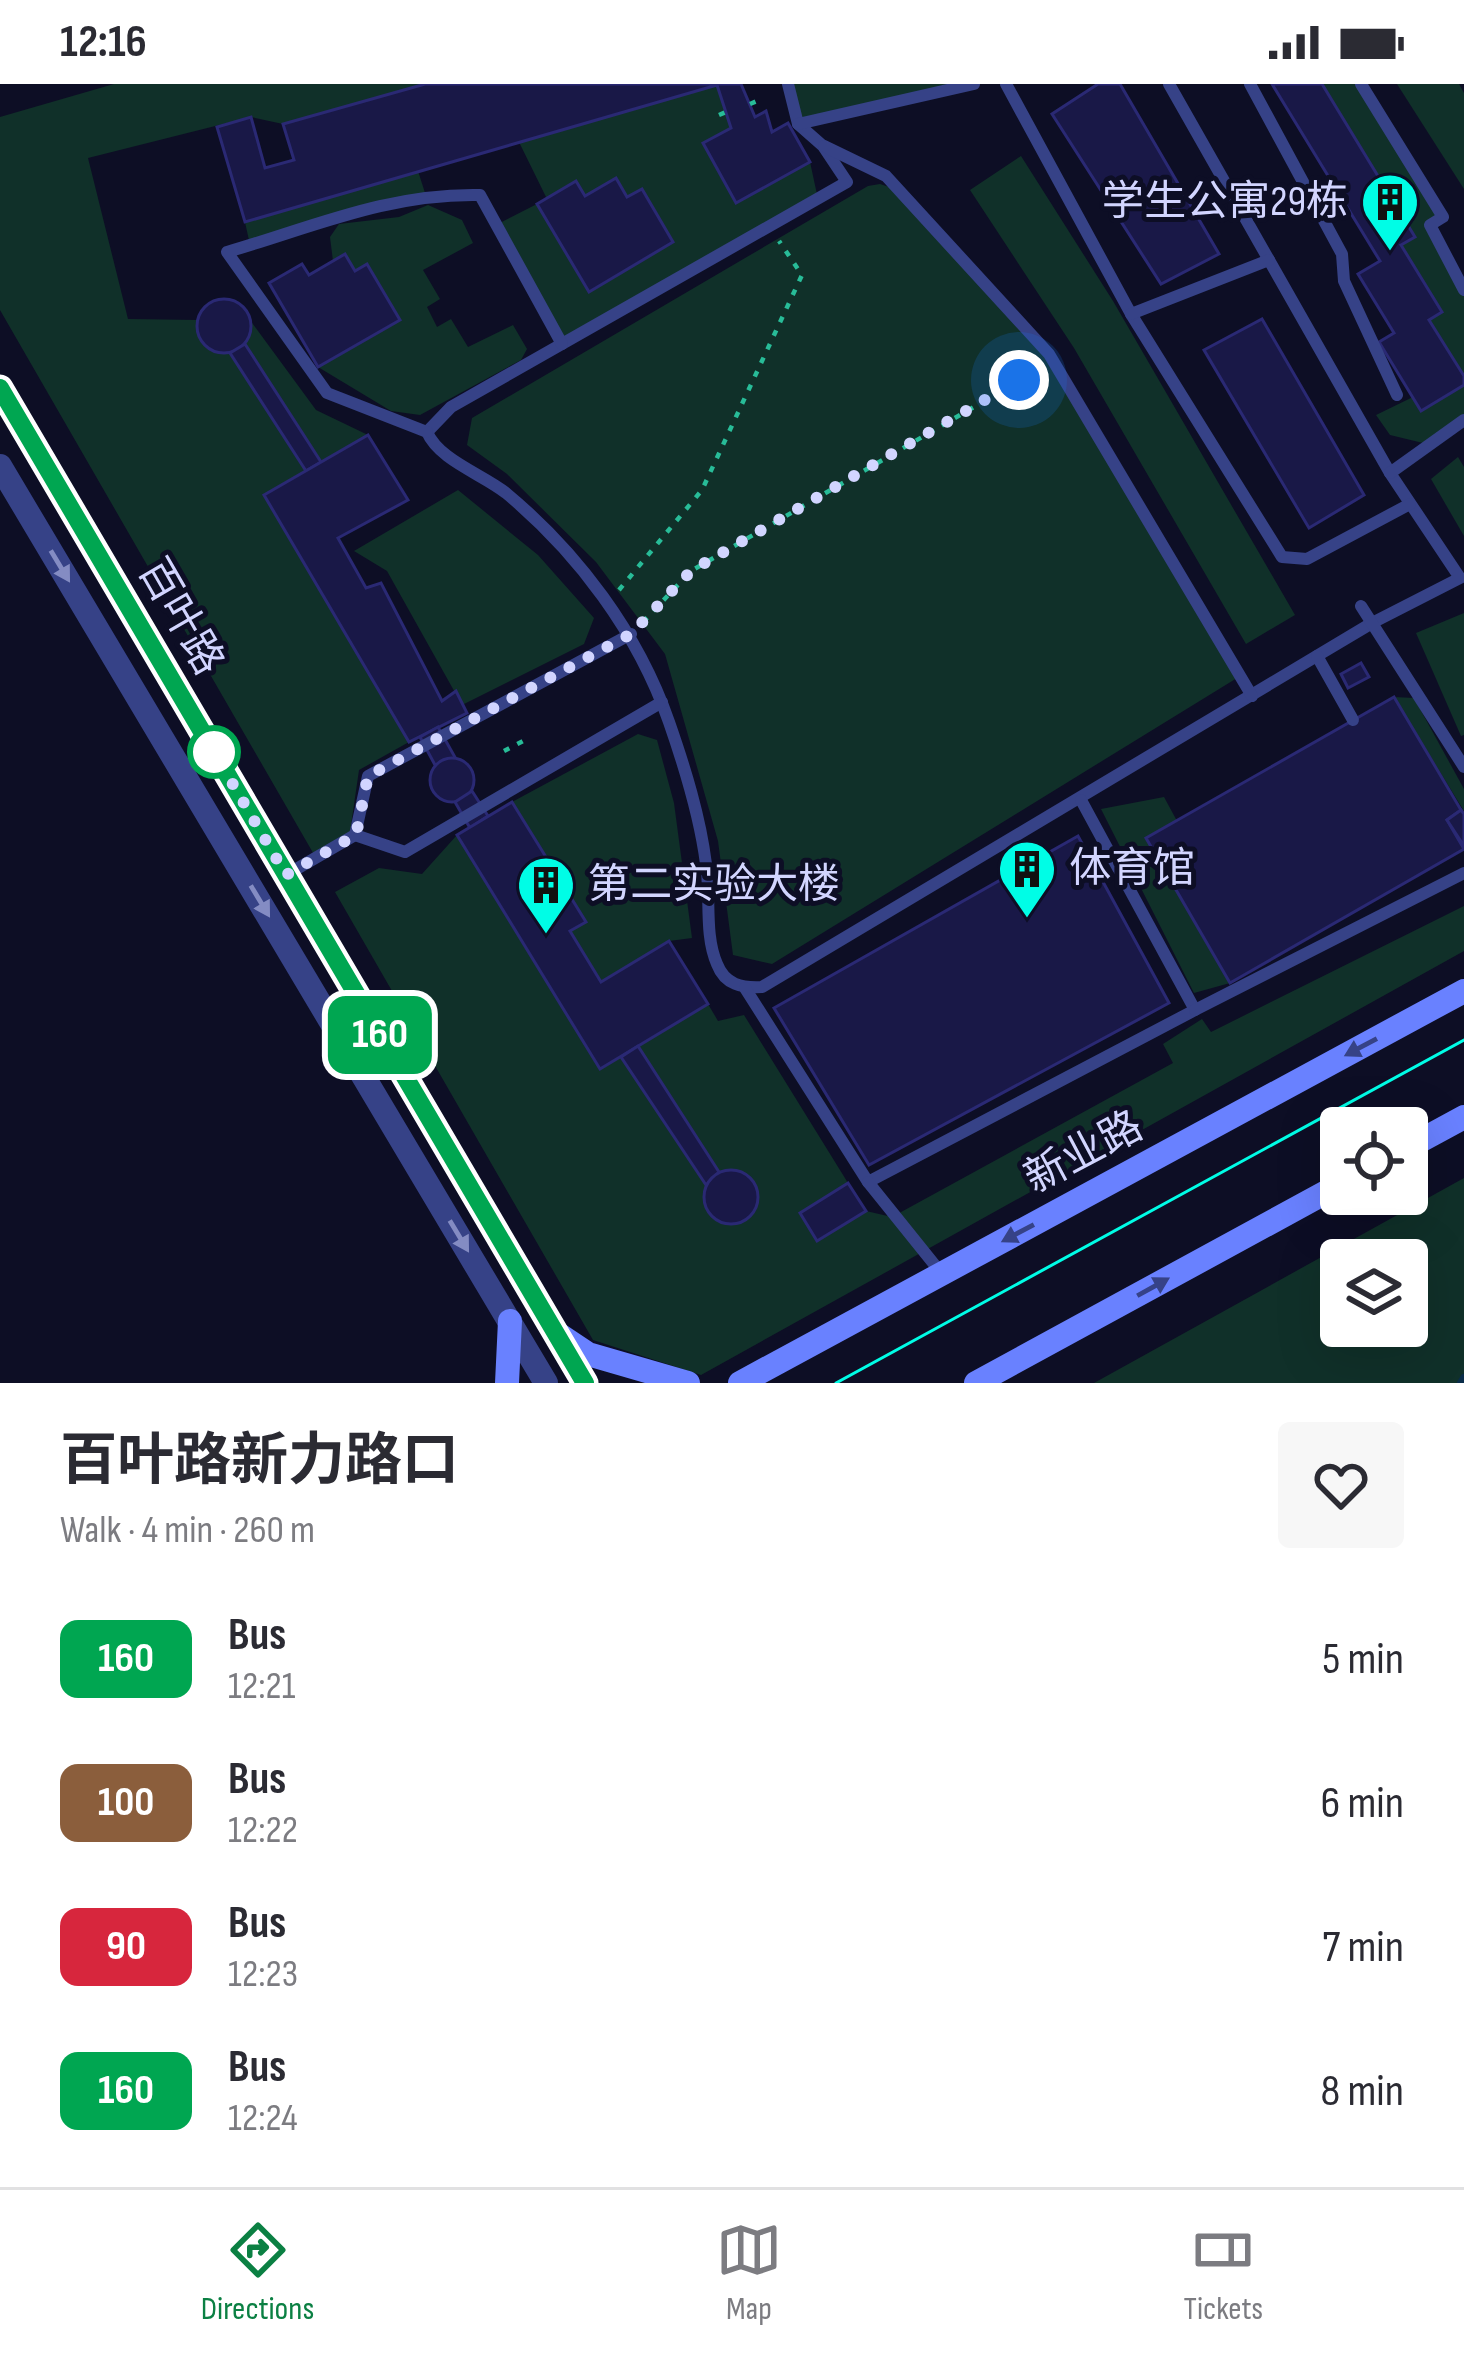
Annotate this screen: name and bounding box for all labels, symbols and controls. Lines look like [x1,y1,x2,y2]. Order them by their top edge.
text: 12:16 [60,15,147,70]
building icon: 学生公寓29栋 [1359,171,1421,253]
place label: 学生公寓29栋 [1102,177,1348,228]
your location [989,350,1049,410]
one-way arrow [49,549,70,583]
street label: 百叶路 [126,550,234,684]
unlabelled marker [189,727,239,777]
building icon: 体育馆 [996,838,1058,920]
place label: 体育馆 [1069,844,1195,895]
building icon: 第二实验大楼 [515,854,577,936]
place label: 第二实验大楼 [588,860,840,911]
one-way arrow [248,884,269,918]
line badge: 160 [311,996,449,1074]
text: 160 [352,1009,408,1060]
one-way arrow [1344,1036,1379,1057]
street label: 新业路 [1016,1101,1152,1205]
map controls [1320,1107,1428,1347]
button: locate [1320,1107,1428,1215]
one-way arrow [448,1219,469,1253]
one-way arrow [1001,1222,1036,1243]
button: layers [1320,1239,1428,1347]
one-way arrow [1135,1277,1170,1298]
button: heart [1278,1422,1404,1548]
text: 百叶路新力路口 [60,1428,459,1496]
text: Walk · 4 min · 260 m [60,1507,315,1554]
text: Bus [228,1608,286,1663]
text: 5 min [1322,1632,1404,1687]
text: 160 [98,1633,154,1684]
text: 12:21 [228,1663,295,1710]
text: Bus [228,1752,286,1807]
text: 6 min [1321,1776,1404,1831]
text: 100 [98,1777,154,1828]
text: 12:22 [228,1807,298,1854]
text: Bus [228,1896,286,1951]
text: 7 min [1322,1920,1404,1975]
text: 90 [106,1921,146,1972]
text: 12:23 [228,1951,298,1998]
text: Bus [228,2040,286,2095]
text: 8 min [1321,2064,1404,2119]
text: 160 [98,2065,154,2116]
text: 12:24 [228,2095,298,2142]
tab: Directions [201,2217,314,2329]
tab: Map [716,2217,782,2329]
tab: Tickets [1183,2217,1263,2329]

